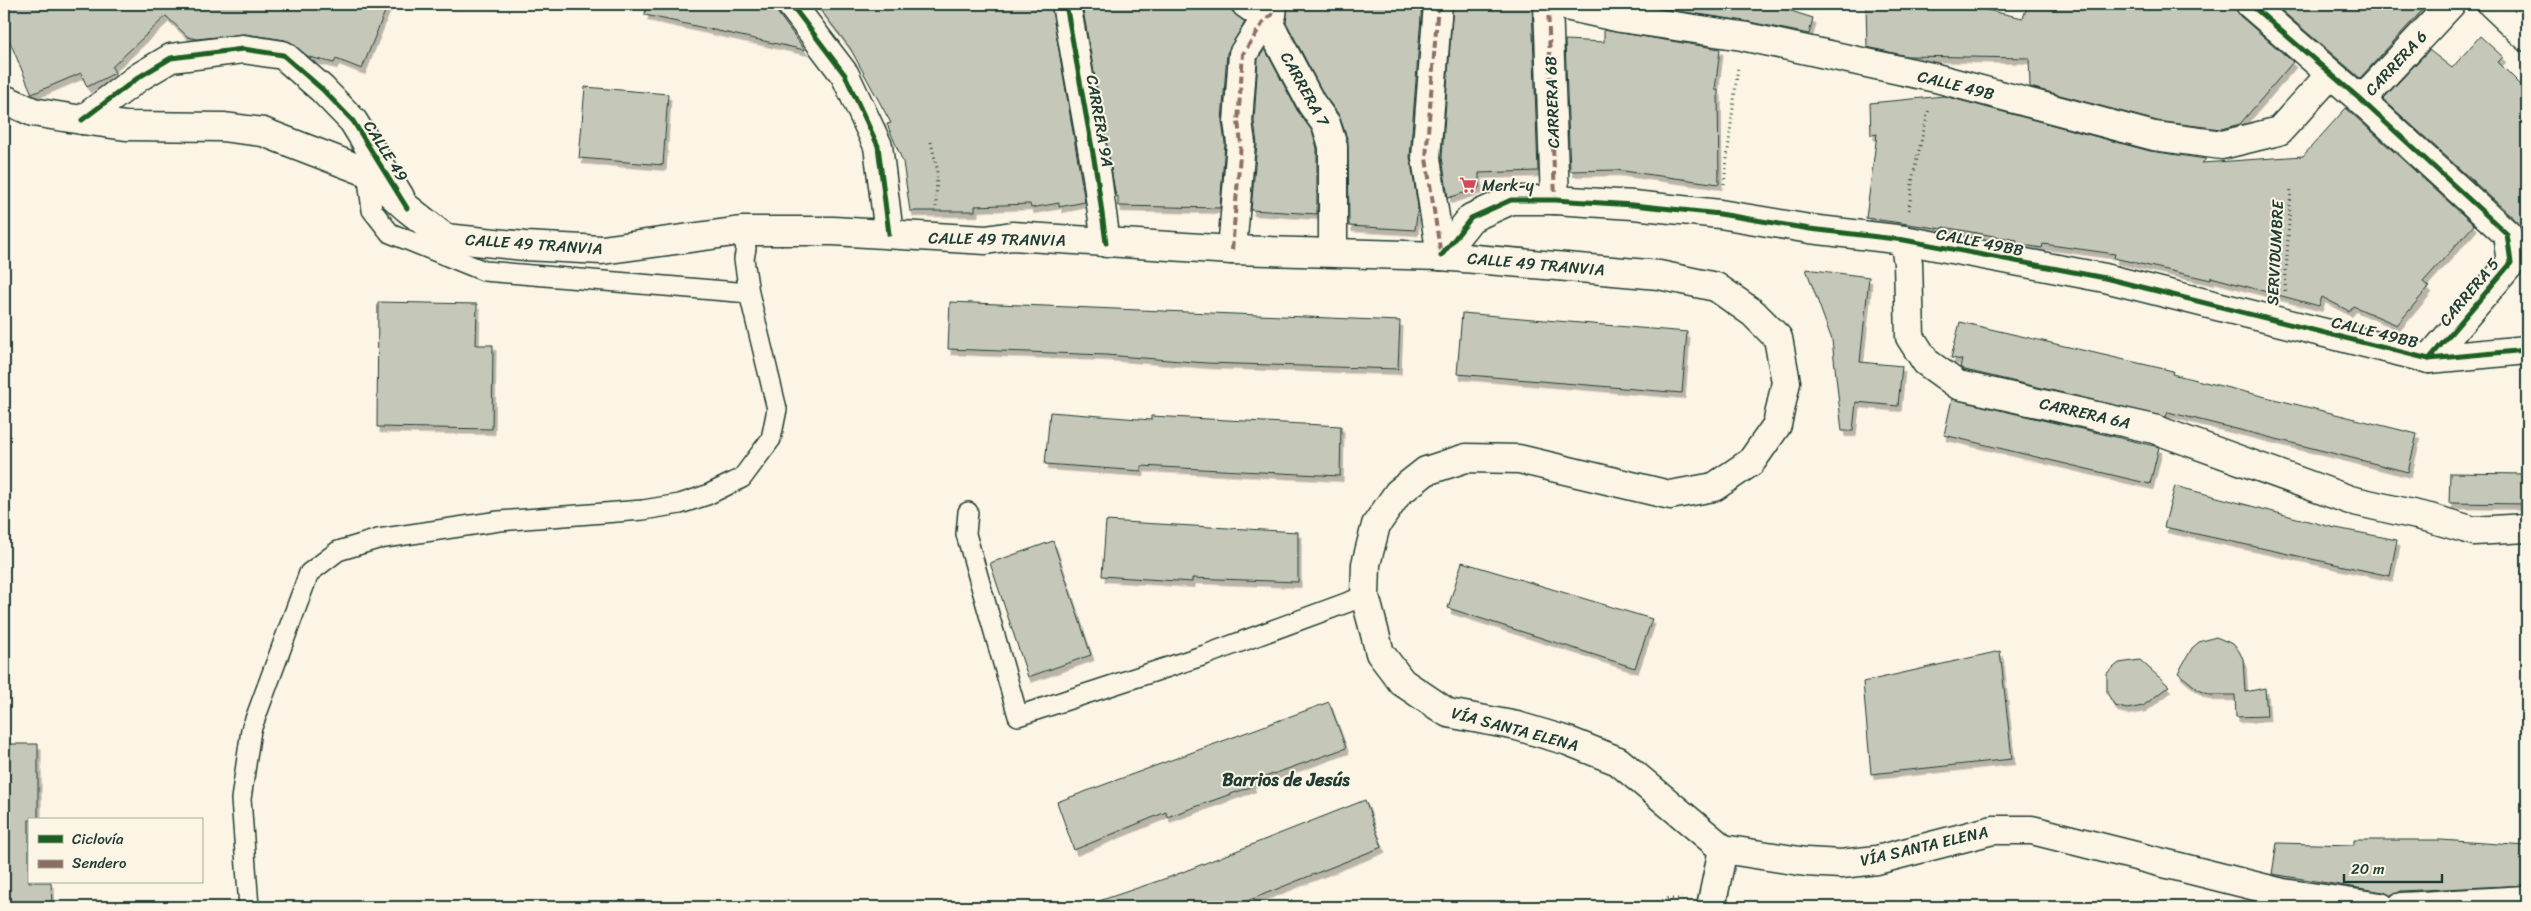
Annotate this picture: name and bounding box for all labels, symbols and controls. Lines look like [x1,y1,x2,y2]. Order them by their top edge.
street label: CARRERA 6 [2357,23,2435,103]
street label: CARRERA 7 [1272,46,1338,133]
street label: CARRERA 6B [1536,55,1568,149]
street label: CALLE 49B [1915,61,1997,109]
street label: CARRERA 9A [1078,73,1122,169]
street label: CALLE 49 [356,114,416,188]
place label: Merk-y [1482,171,1535,200]
supermarket icon: Merk-y [1458,175,1478,195]
street label: SERVIDUMBRE [2258,199,2292,306]
street label: CALLE 49BB [1934,219,2026,265]
street label: CALLE 49 TRANVIA [928,223,1066,255]
street label: CALLE 49 TRANVIA [464,225,604,263]
street label: CALLE 49 TRANVIA [1466,244,1606,284]
street label: CARRERA 5 [2431,251,2507,333]
street label: CALLE 49BB [2329,307,2421,357]
street label: CARRERA 6A [2037,388,2133,438]
street label: VÍA SANTA ELENA [1448,698,1582,760]
district label: Barrios de Jesús [1222,764,1350,796]
street label: VÍA SANTA ELENA [1857,817,1991,875]
legend [28,818,202,884]
text: Ciclovía [72,826,124,852]
text: Sendero [72,850,127,876]
scale bar [2344,851,2441,883]
text: 20 m [2351,856,2385,882]

